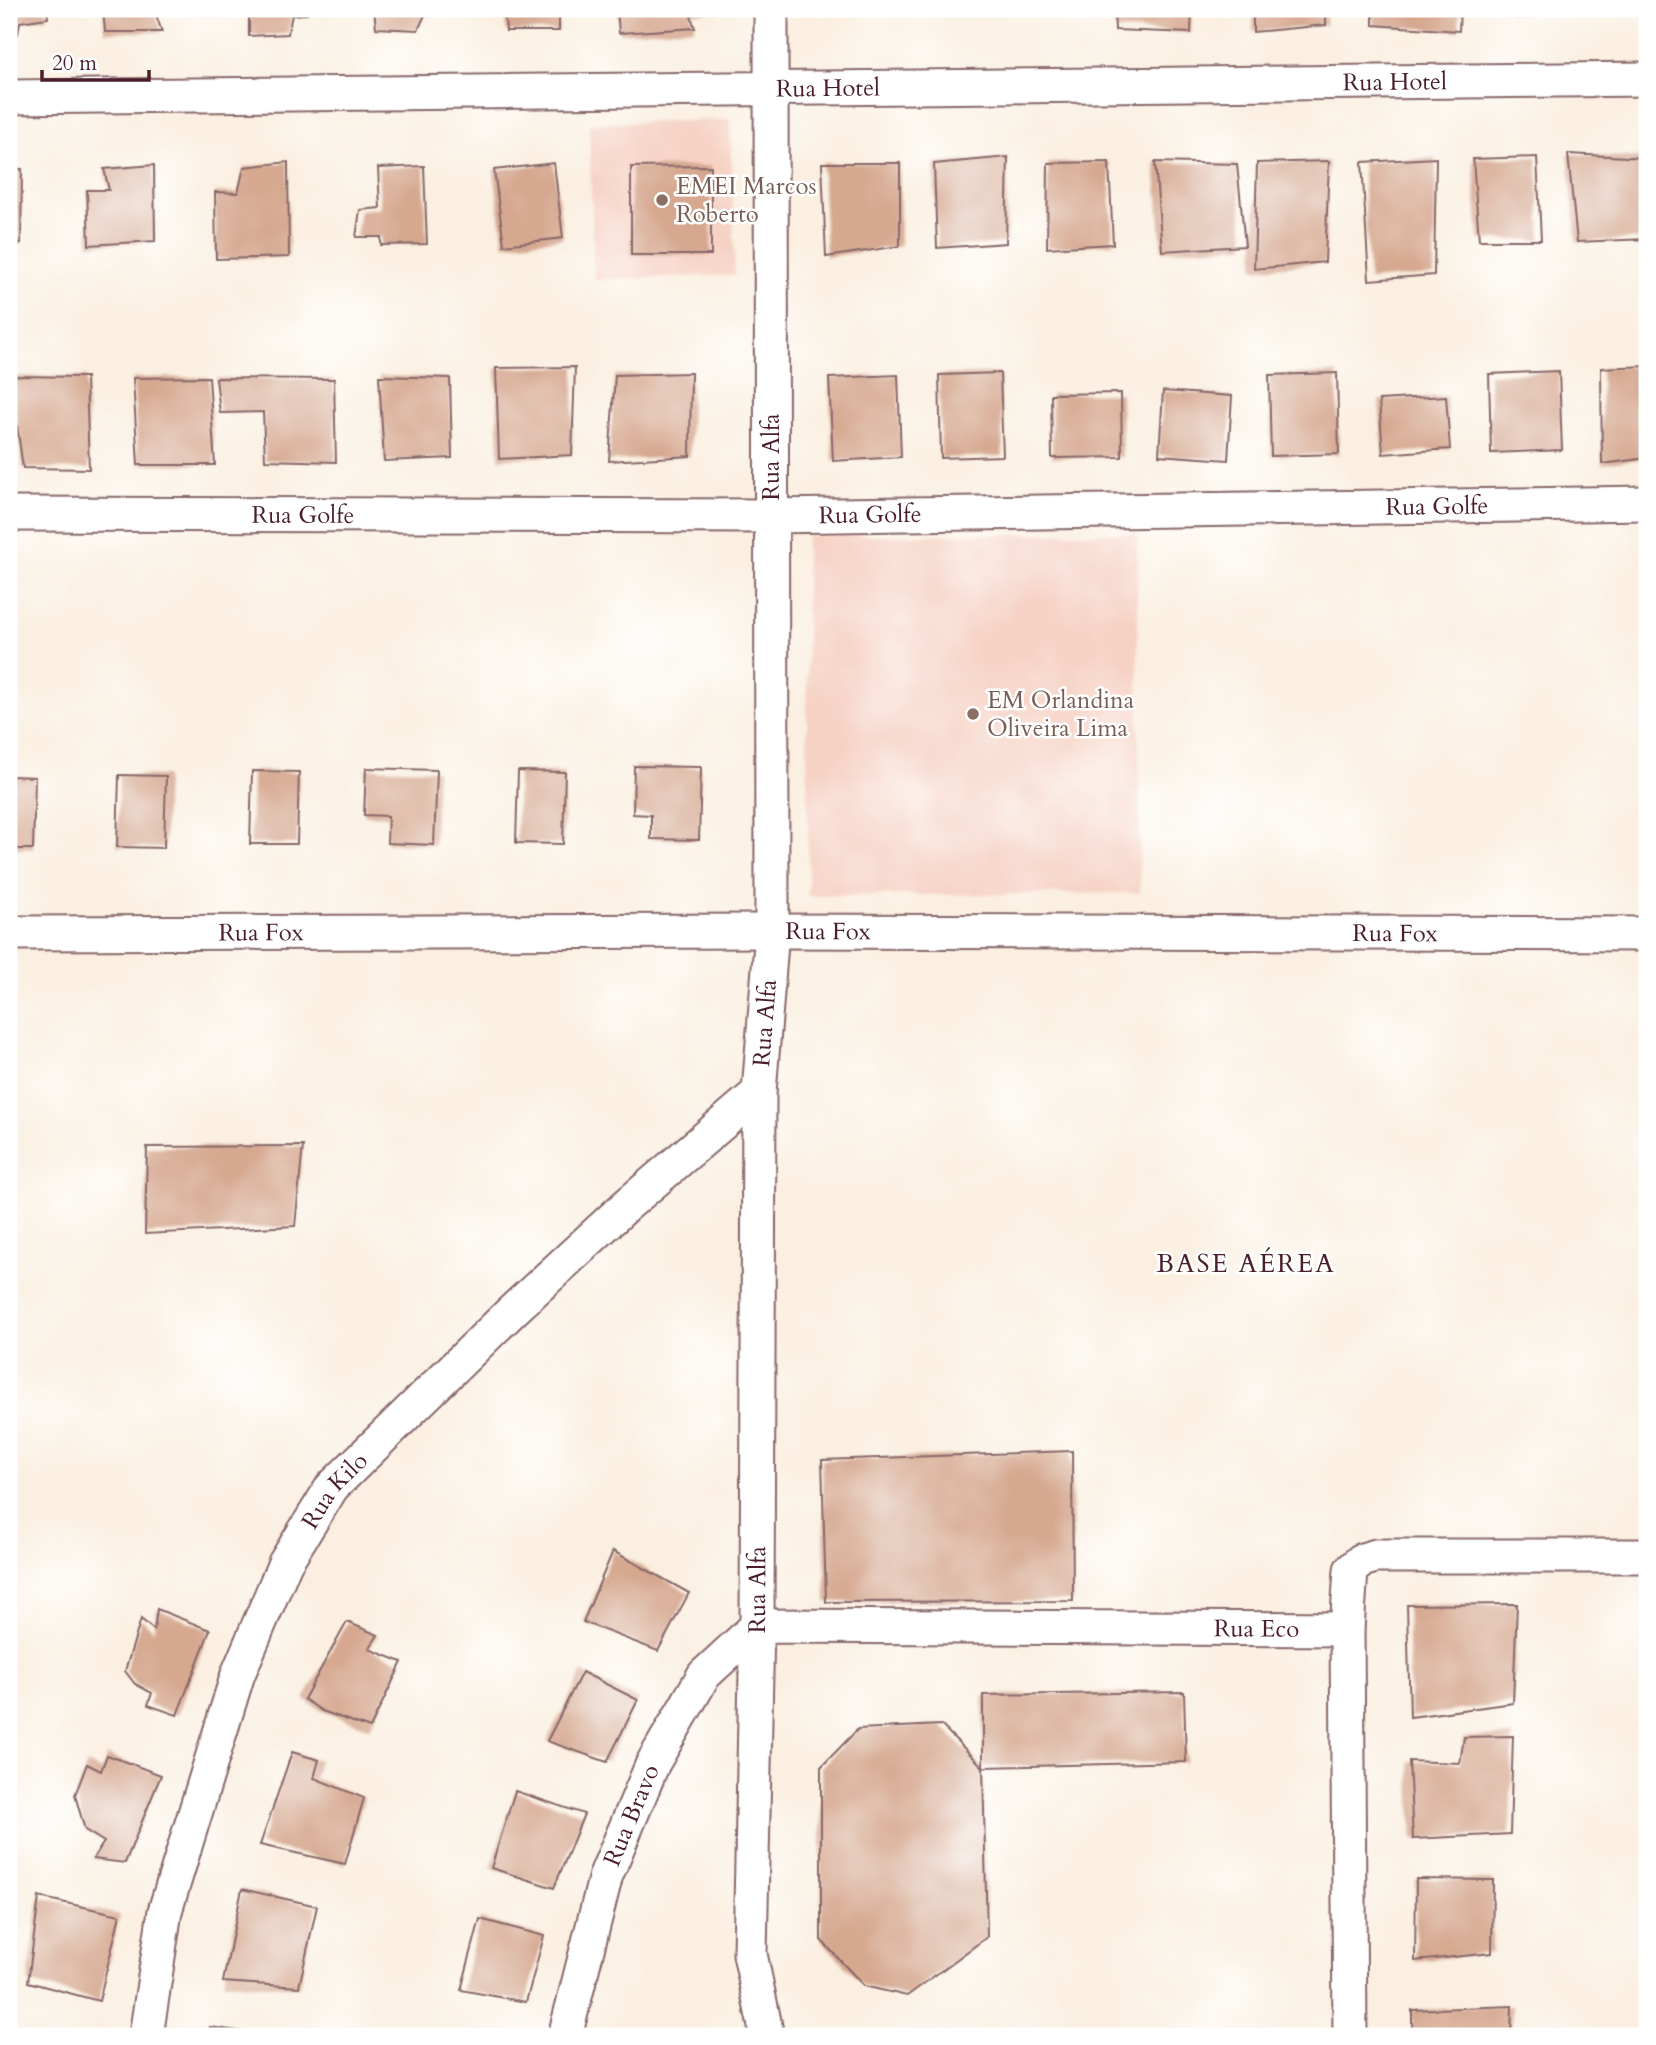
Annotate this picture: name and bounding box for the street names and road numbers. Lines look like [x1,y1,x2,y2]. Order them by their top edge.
street label: Rua Hotel [1343,65,1447,99]
street label: Rua Hotel [776,71,880,105]
street label: Rua Alfa [755,413,788,501]
street label: Rua Golfe [1385,489,1489,523]
street label: Rua Golfe [818,497,922,532]
street label: Rua Golfe [251,498,355,531]
street label: Rua Fox [785,915,871,948]
street label: Rua Fox [218,916,304,949]
street label: Rua Fox [1352,916,1438,950]
street label: Rua Alfa [745,977,785,1068]
street label: Rua Kilo [294,1445,375,1535]
street label: Rua Alfa [740,1545,774,1634]
street label: Rua Eco [1214,1612,1299,1645]
street label: Rua Bravo [595,1759,667,1871]

